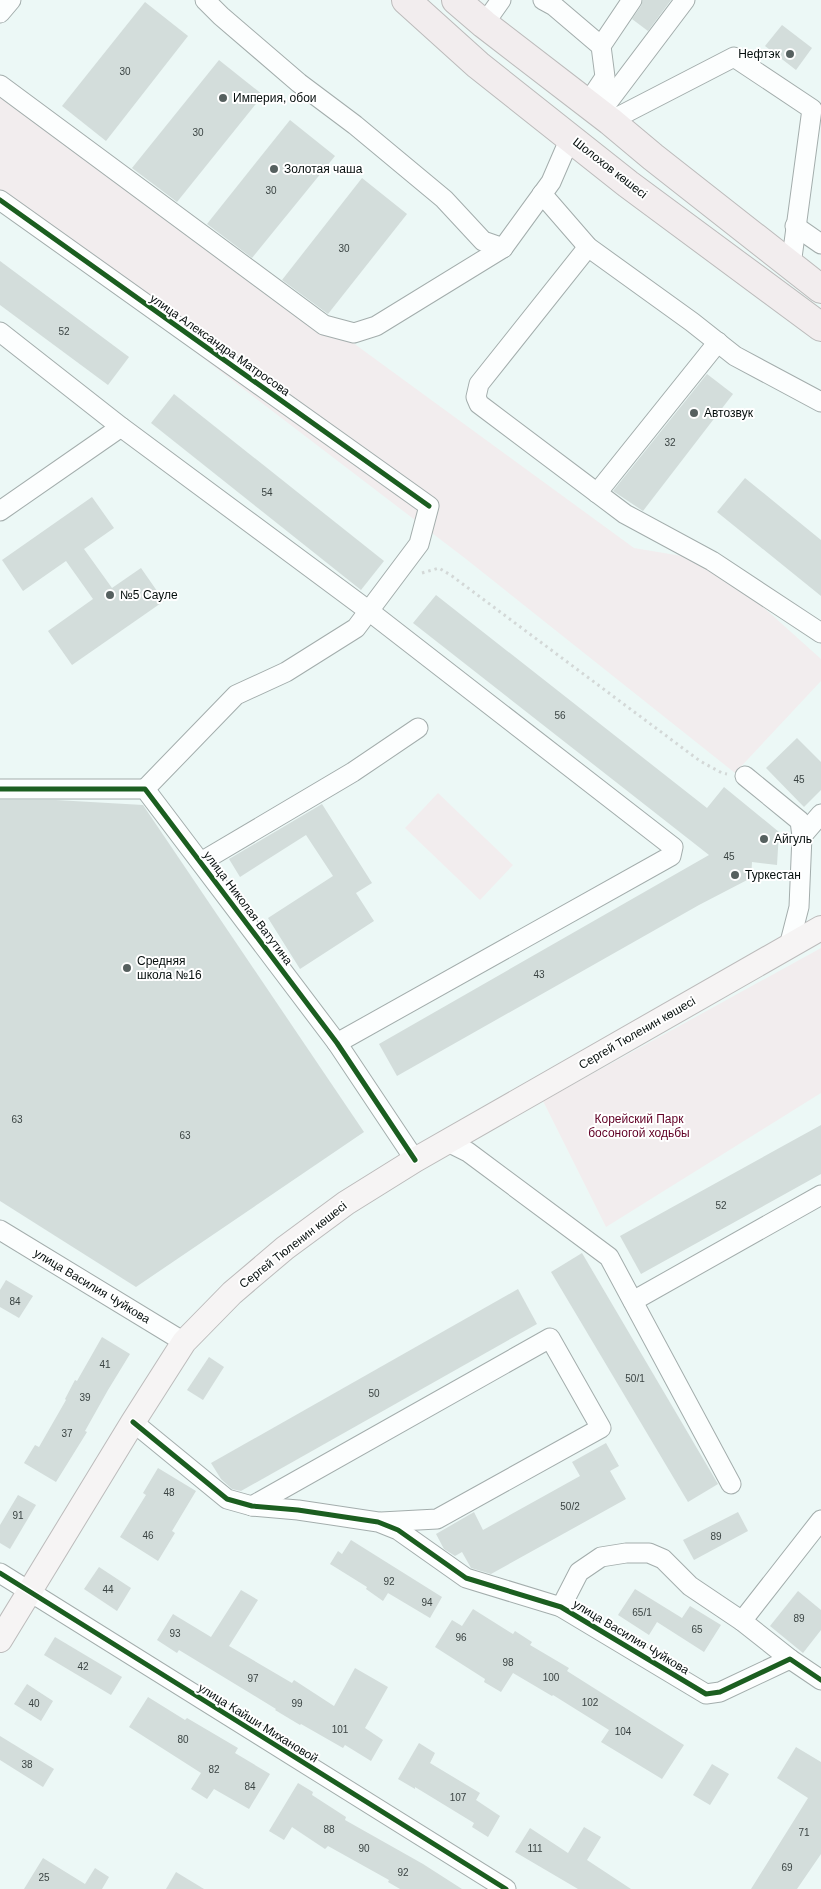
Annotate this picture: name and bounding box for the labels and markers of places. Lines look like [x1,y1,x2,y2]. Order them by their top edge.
place label: Нефтэк [738,47,781,61]
marker: Нефтэк [784,48,796,60]
place label: Империя, обои [233,91,317,105]
marker: Империя, обои [217,92,229,104]
place label: Золотая чаша [284,162,363,176]
marker: Золотая чаша [268,163,280,175]
place label: Автозвук [704,406,754,420]
marker: Автозвук [688,407,700,419]
place label: №5 Сауле [120,588,178,602]
marker: №5 Сауле [104,589,116,601]
place label: Айгуль [774,832,812,846]
marker: Айгуль [758,833,770,845]
place label: Туркестан [745,868,801,882]
marker: Туркестан [729,869,741,881]
place label: Средняя школа №16 [137,954,202,982]
marker: Средняя школа №16 [121,962,133,974]

